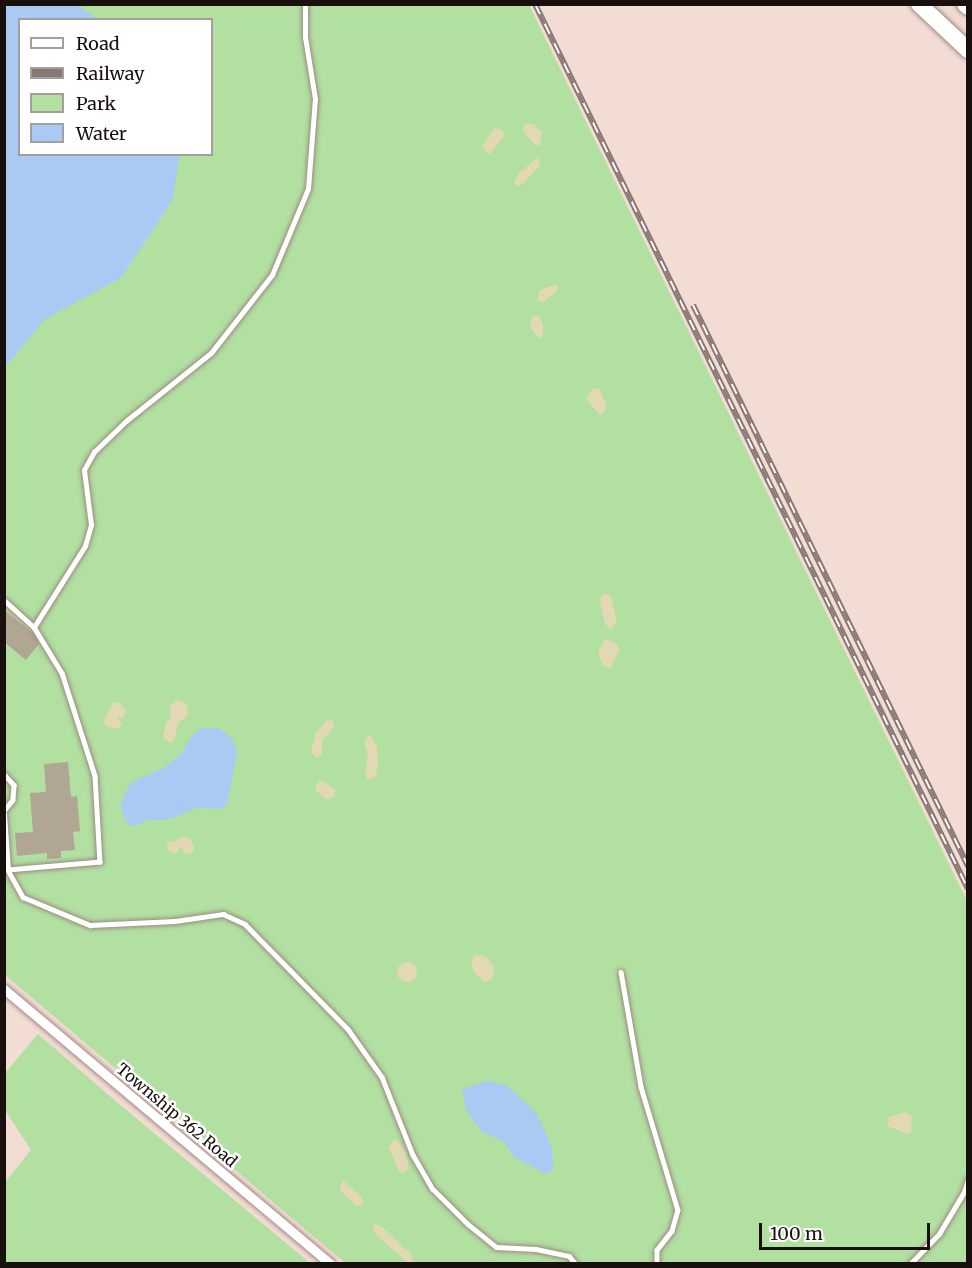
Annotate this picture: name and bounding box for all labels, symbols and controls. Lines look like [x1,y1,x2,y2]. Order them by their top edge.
legend [18,18,213,156]
text: Road [76,32,120,55]
text: Railway [76,62,144,85]
text: Park [76,92,116,115]
text: Water [76,122,127,145]
street label: Township 362 Road [113,1059,241,1171]
scale bar [762,1211,933,1249]
text: 100 m [770,1222,823,1245]

